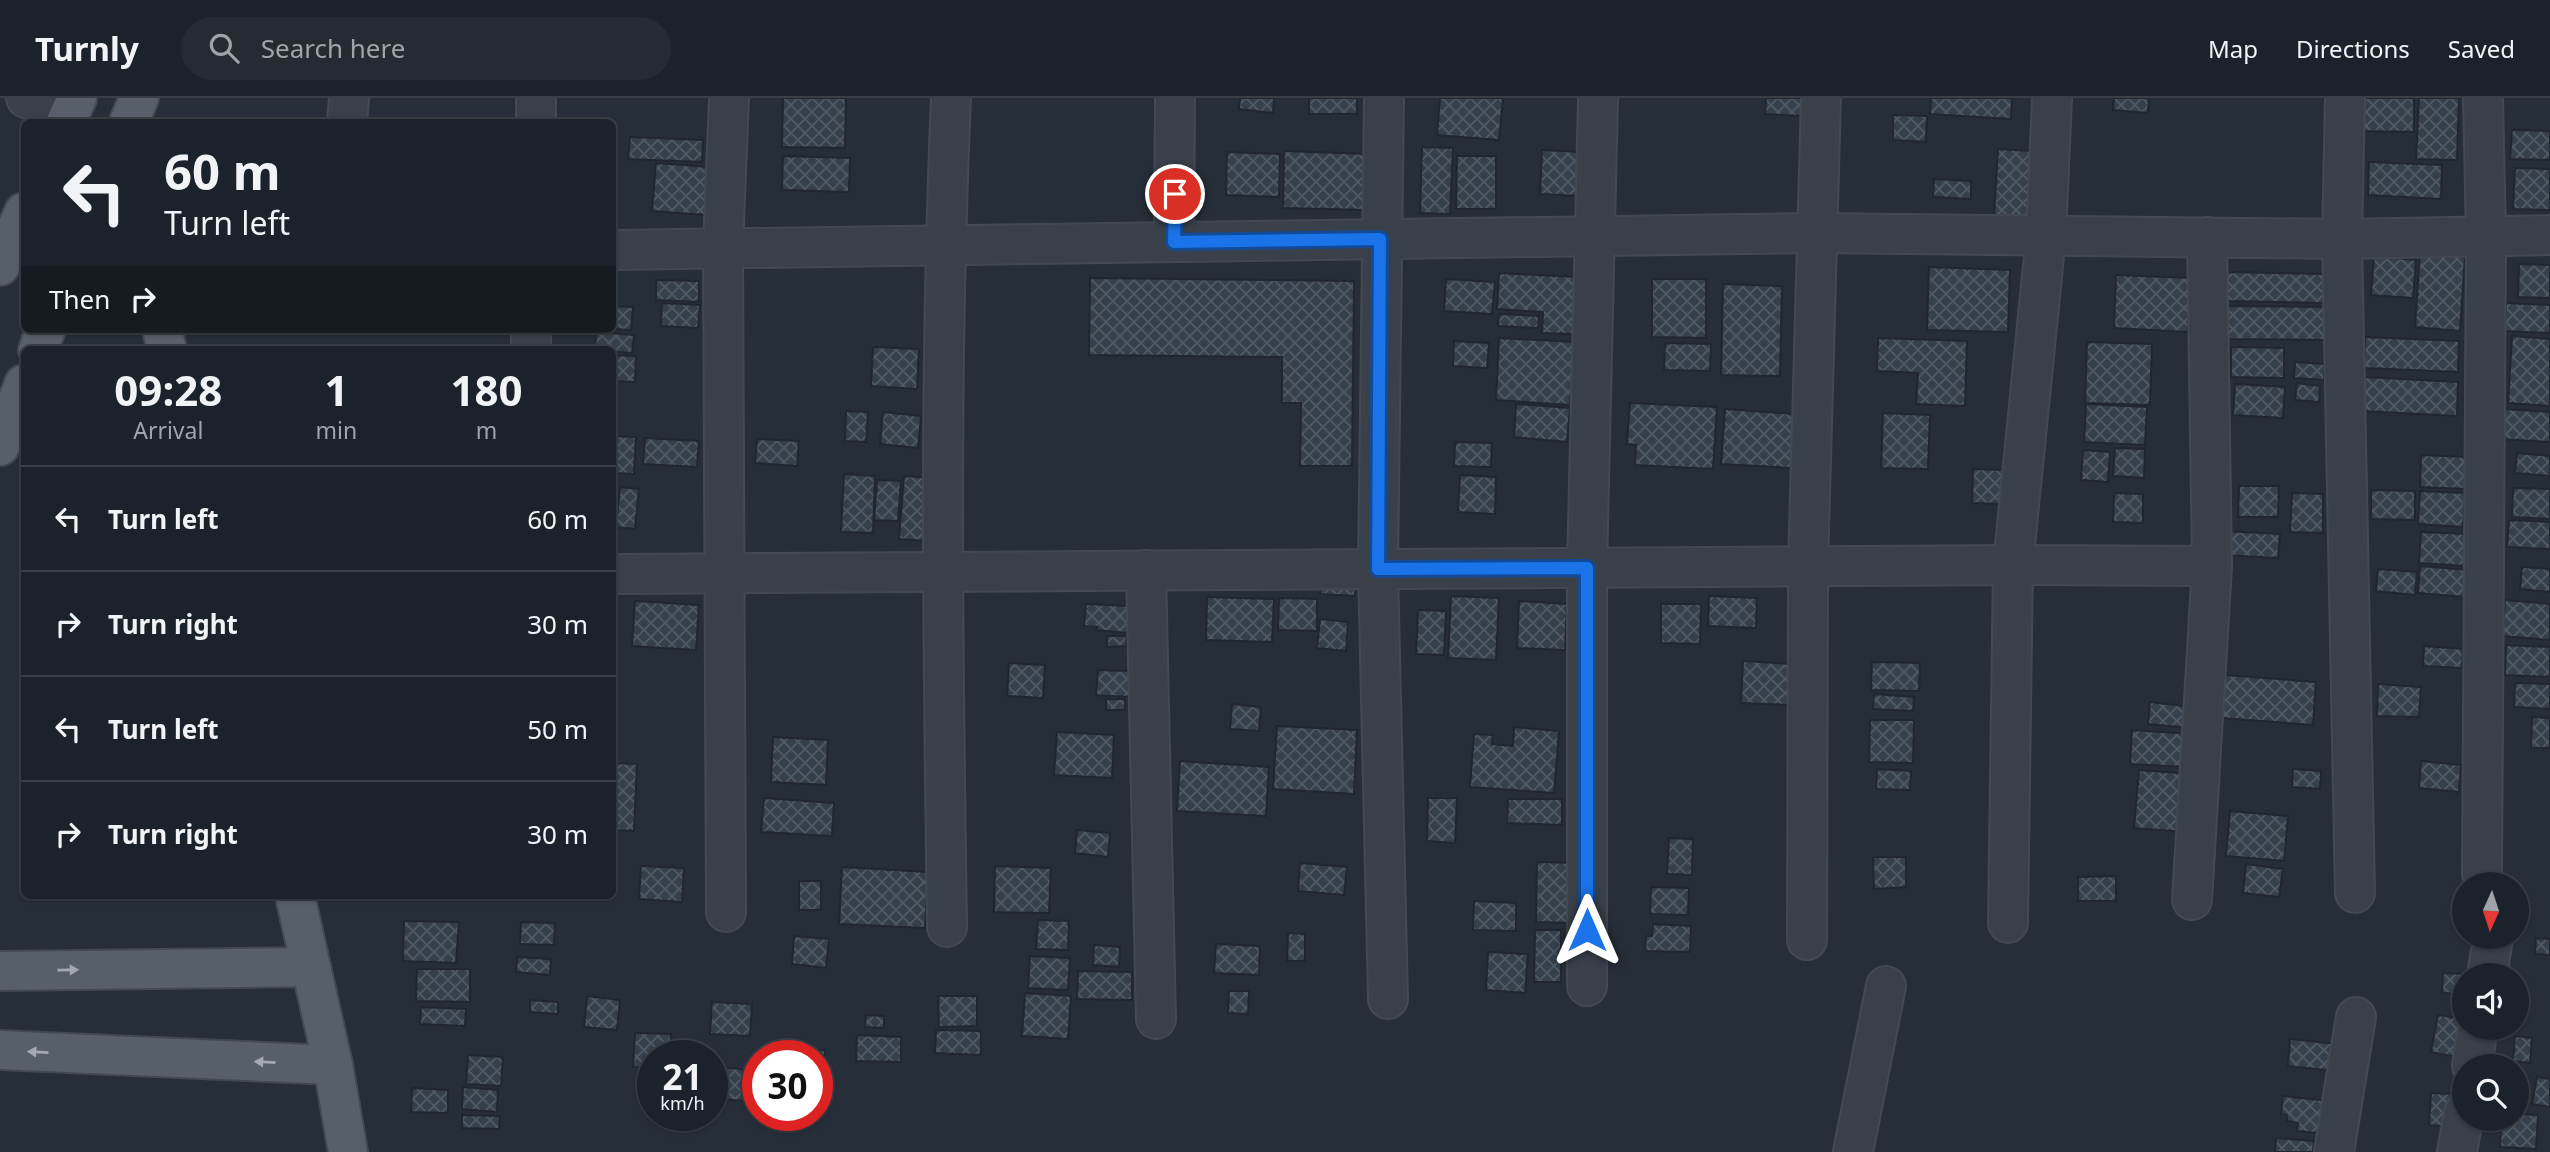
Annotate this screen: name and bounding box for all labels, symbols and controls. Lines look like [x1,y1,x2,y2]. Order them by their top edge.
search box [181,17,671,80]
text: Turnly [35,26,139,71]
icon: search [205,29,243,67]
text: Search here [261,30,405,66]
text: Map [2208,32,2258,65]
text: Directions [2296,32,2410,65]
text: Saved [2448,32,2515,65]
text: 60 m [164,138,281,204]
icon: left [49,147,140,238]
pin [1145,164,1205,224]
icon: arrive [1156,175,1194,213]
text: Turn left [164,201,290,244]
icon: right [124,280,162,318]
text: Then [49,281,110,317]
text: 09:28 [114,361,222,418]
text: 1 [324,361,348,418]
text: 180 [451,361,523,418]
text: Arrival [133,414,203,446]
text: min [316,414,357,446]
text: m [476,414,497,446]
icon: left [49,500,87,538]
text: Turn left [108,501,219,537]
text: 60 m [527,501,588,537]
icon: right [49,605,87,643]
text: Turn right [108,606,238,642]
text: 30 m [527,606,588,642]
icon: left [49,710,87,748]
text: Turn left [108,711,219,747]
text: 50 m [527,711,588,747]
icon: right [49,815,87,853]
text: Turn right [108,816,238,852]
text: 30 m [527,816,588,852]
north arrow [2452,872,2529,948]
map controls [2452,872,2529,1131]
position arrow [1550,893,1624,967]
button: sound [2452,963,2529,1040]
one-way arrow [57,964,79,976]
speed limit sign: 30 [742,1040,833,1131]
one-way arrow [26,1046,48,1057]
text: 21 [662,1053,703,1100]
button: search [2452,1054,2529,1131]
one-way arrow [254,1057,276,1068]
text: km/h [660,1091,705,1115]

